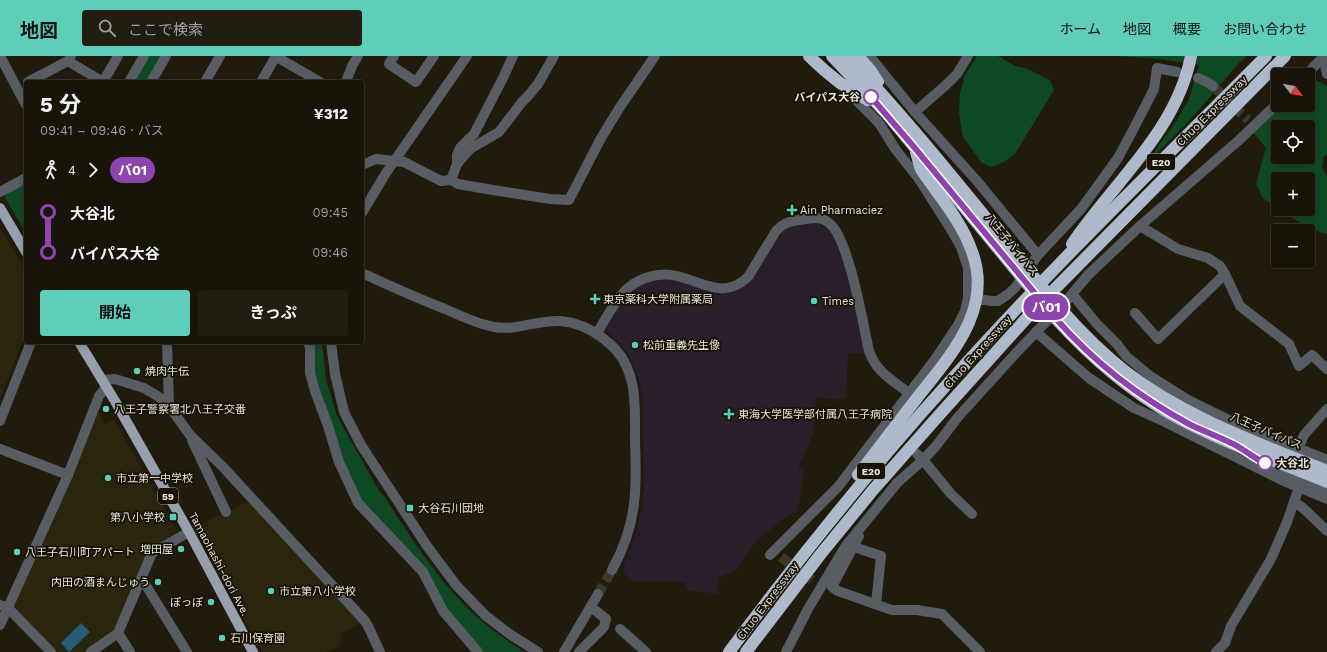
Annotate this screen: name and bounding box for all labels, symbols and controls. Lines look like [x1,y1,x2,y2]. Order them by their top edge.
search box [82,10,362,46]
icon: search [96,17,118,39]
text: 地図 [20,19,58,42]
text: ここで検索 [128,21,203,39]
text: ホーム [1059,21,1101,37]
text: 地図 [1123,21,1151,37]
text: 概要 [1173,21,1201,37]
text: お問い合わせ [1223,21,1307,37]
north arrow [1271,68,1315,112]
map controls [1271,68,1315,268]
street label: Chuo Expressway [1174,73,1250,149]
marker: バイパス大谷 [863,89,879,105]
place label: バイパス大谷 [794,91,860,104]
text: 5 分 [40,92,81,117]
text: ¥312 [314,105,348,123]
button: locate [1271,120,1315,164]
text: 09:41 – 09:46 · バス [40,123,164,138]
road number: E20 [1147,154,1175,170]
icon: walk [40,159,62,181]
icon: forward [82,159,104,181]
text: バ01 [118,162,147,178]
text: 4 [68,163,76,178]
button: + [1271,172,1315,216]
place label: Ain Pharmaciez [800,204,883,217]
text: 大谷北 [70,205,115,223]
text: 09:45 [313,205,348,220]
marker: Ain Pharmaciez [787,205,797,215]
street label: 八王子バイパス [983,211,1041,279]
button: − [1271,224,1315,268]
text: バイパス大谷 [70,245,160,263]
text: 09:46 [312,245,348,260]
button: 開始 [40,290,190,336]
button: きっぷ [198,290,348,336]
place label: 東京薬科大学附属薬局 [603,293,713,306]
marker: 東京薬科大学附属薬局 [590,294,600,304]
line badge: バ01 [1023,294,1069,320]
place label: Times [822,295,854,308]
marker: Times [809,296,819,306]
text: バ01 [1031,299,1061,315]
street label: Chuo Expressway [942,313,1014,391]
place label: 松前重義先生像 [643,339,720,352]
marker: 松前重義先生像 [630,340,640,350]
place label: 焼肉牛伝 [145,365,189,378]
marker: 焼肉牛伝 [132,366,142,376]
place label: 八王子警察署北八王子交番 [114,403,246,416]
marker: 八王子警察署北八王子交番 [101,404,111,414]
marker: 東海大学医学部付属八王子病院 [723,408,735,420]
place label: 東海大学医学部付属八王子病院 [738,408,892,421]
street label: 八王子バイパス [1228,410,1304,452]
marker: 大谷北 [1257,455,1273,471]
place label: 大谷北 [1276,457,1309,470]
road number: E20 [857,463,885,479]
place label: 市立第一中学校 [116,472,193,485]
marker: 市立第一中学校 [103,473,113,483]
road number: 59 [158,488,178,504]
place label: 大谷石川団地 [418,502,484,515]
marker: 大谷石川団地 [405,503,415,513]
street label: Tamaohashi-dori Ave. [186,510,252,618]
place label: 第八小学校 [110,511,165,524]
marker: 第八小学校 [168,512,178,522]
place label: 増田屋 [140,543,173,556]
marker: 増田屋 [176,544,186,554]
place label: 八王子石川町アパート [25,546,135,559]
marker: 八王子石川町アパート [12,547,22,557]
street label: Chuo Expressway [735,559,802,642]
place label: 内田の酒まんじゅう [51,576,150,589]
marker: 内田の酒まんじゅう [153,577,163,587]
place label: 市立第八小学校 [279,585,356,598]
marker: 市立第八小学校 [266,586,276,596]
place label: ぽっぽ [170,596,203,609]
marker: ぽっぽ [206,597,216,607]
place label: 石川保育園 [230,632,285,645]
marker: 石川保育園 [217,633,227,643]

